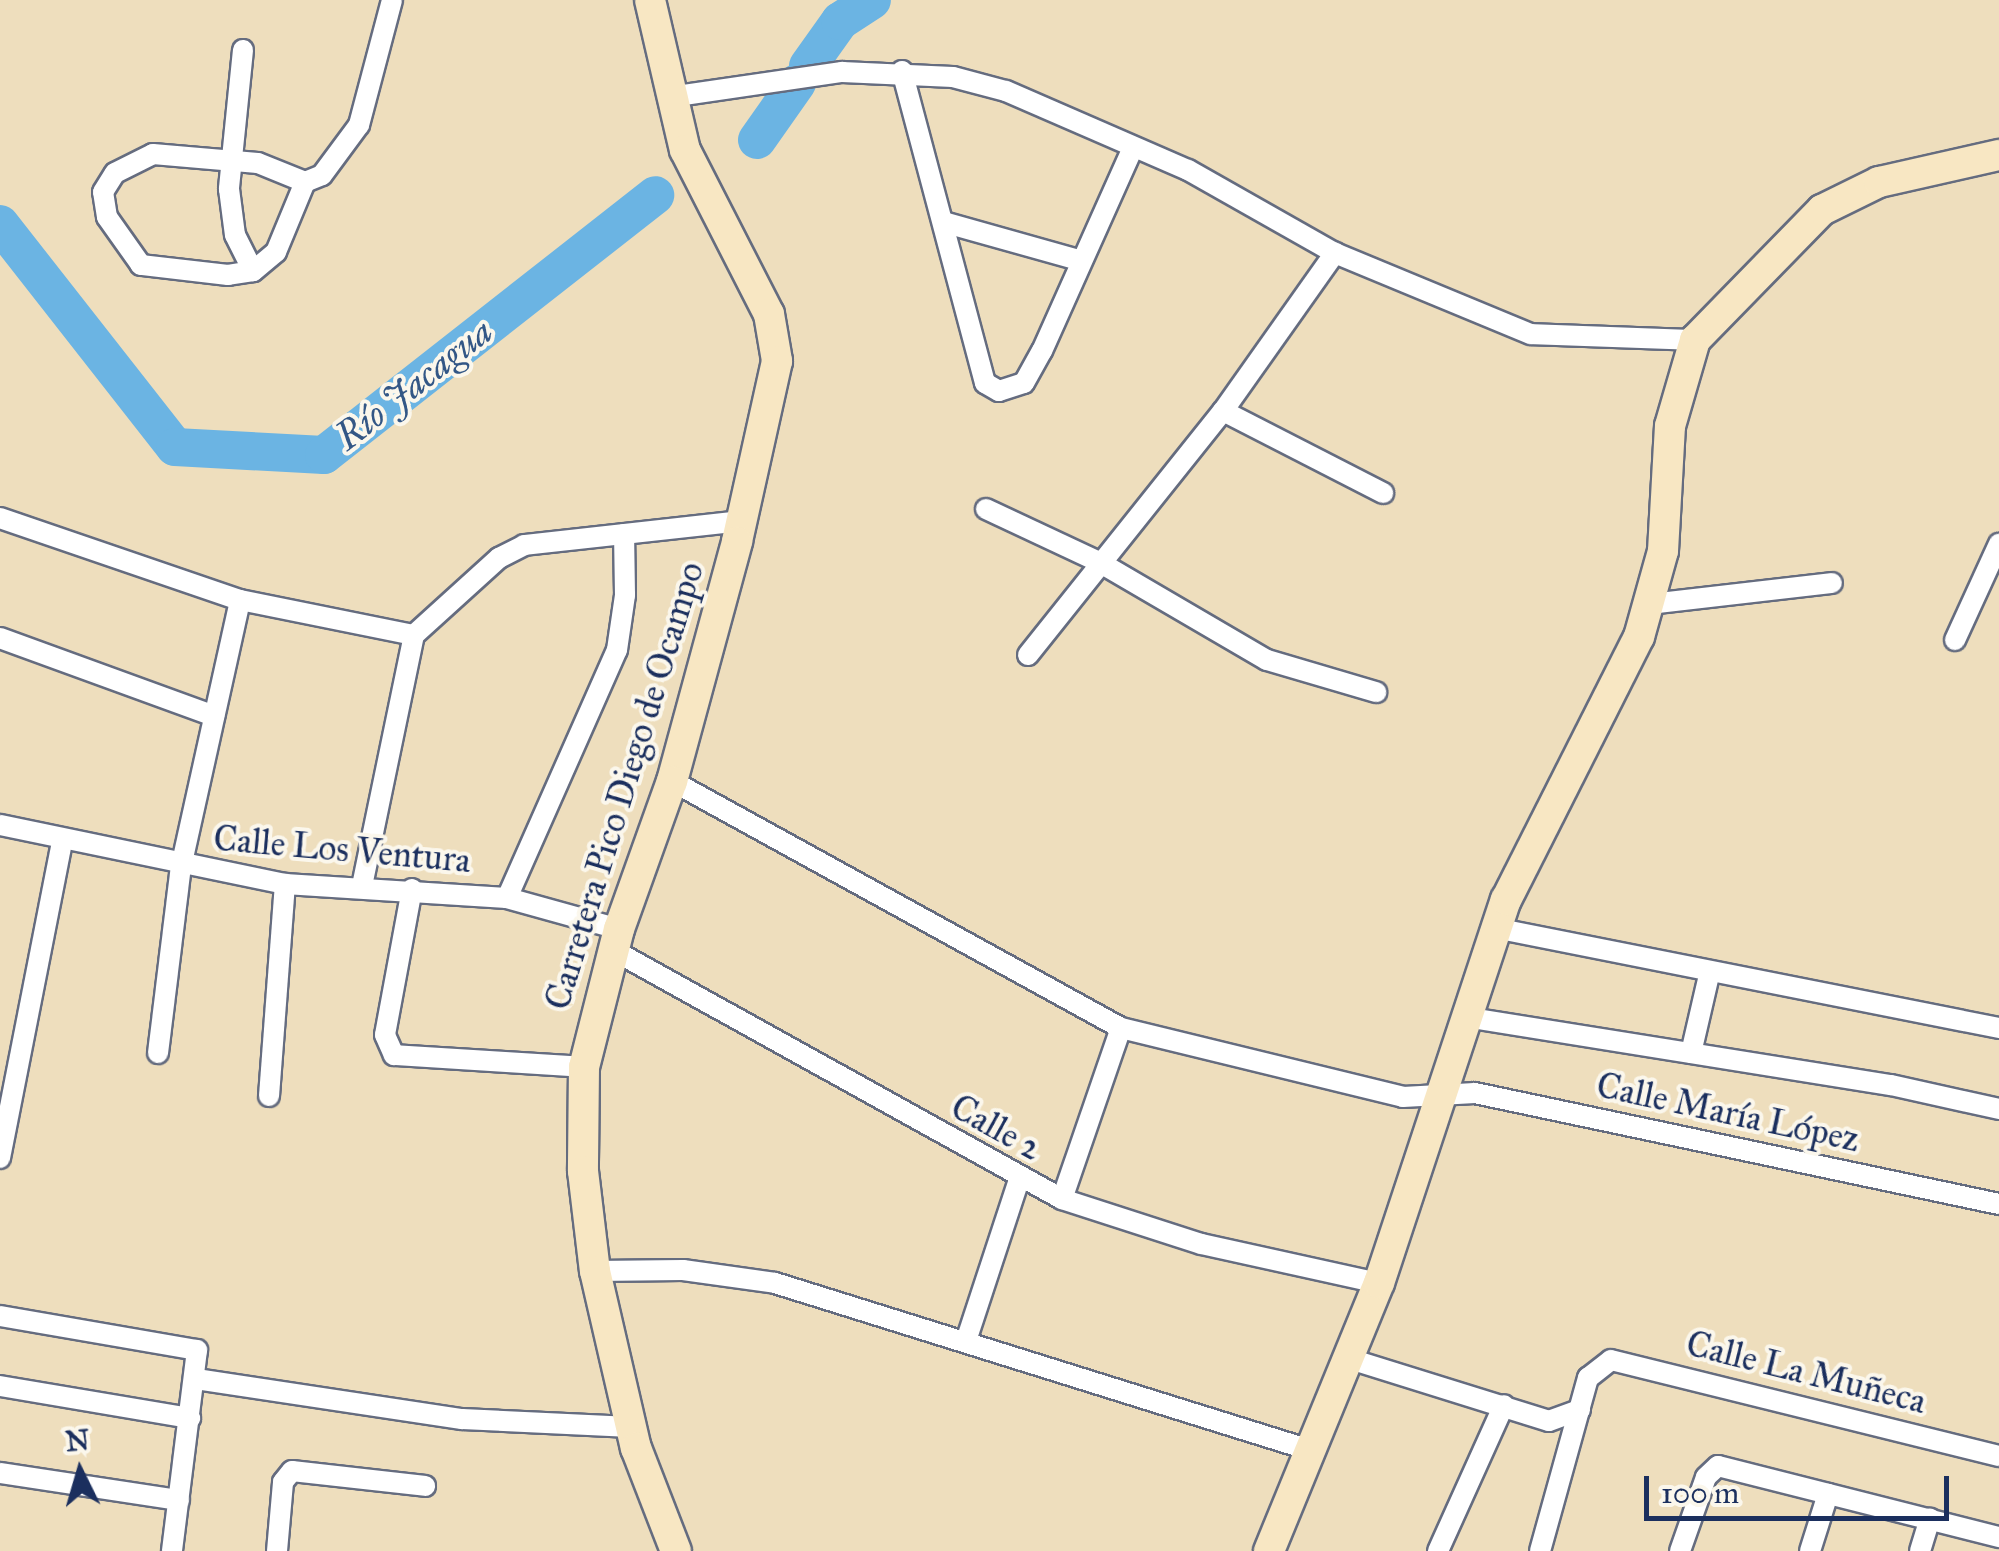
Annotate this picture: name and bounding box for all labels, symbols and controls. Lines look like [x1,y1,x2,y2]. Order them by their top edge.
water label: Río Jacagua [326,308,502,460]
street label: Carretera Pico Diego de Ocampo [537,557,713,1015]
street label: Calle Los Ventura [212,818,472,882]
street label: Calle María López [1593,1065,1863,1161]
street label: Calle 2 [943,1086,1049,1170]
street label: Calle La Muñeca [1682,1323,1930,1423]
north arrow [30,1421,130,1521]
text: N [64,1422,91,1459]
scale bar [1649,1456,1954,1518]
text: 100 m [1661,1475,1739,1511]

